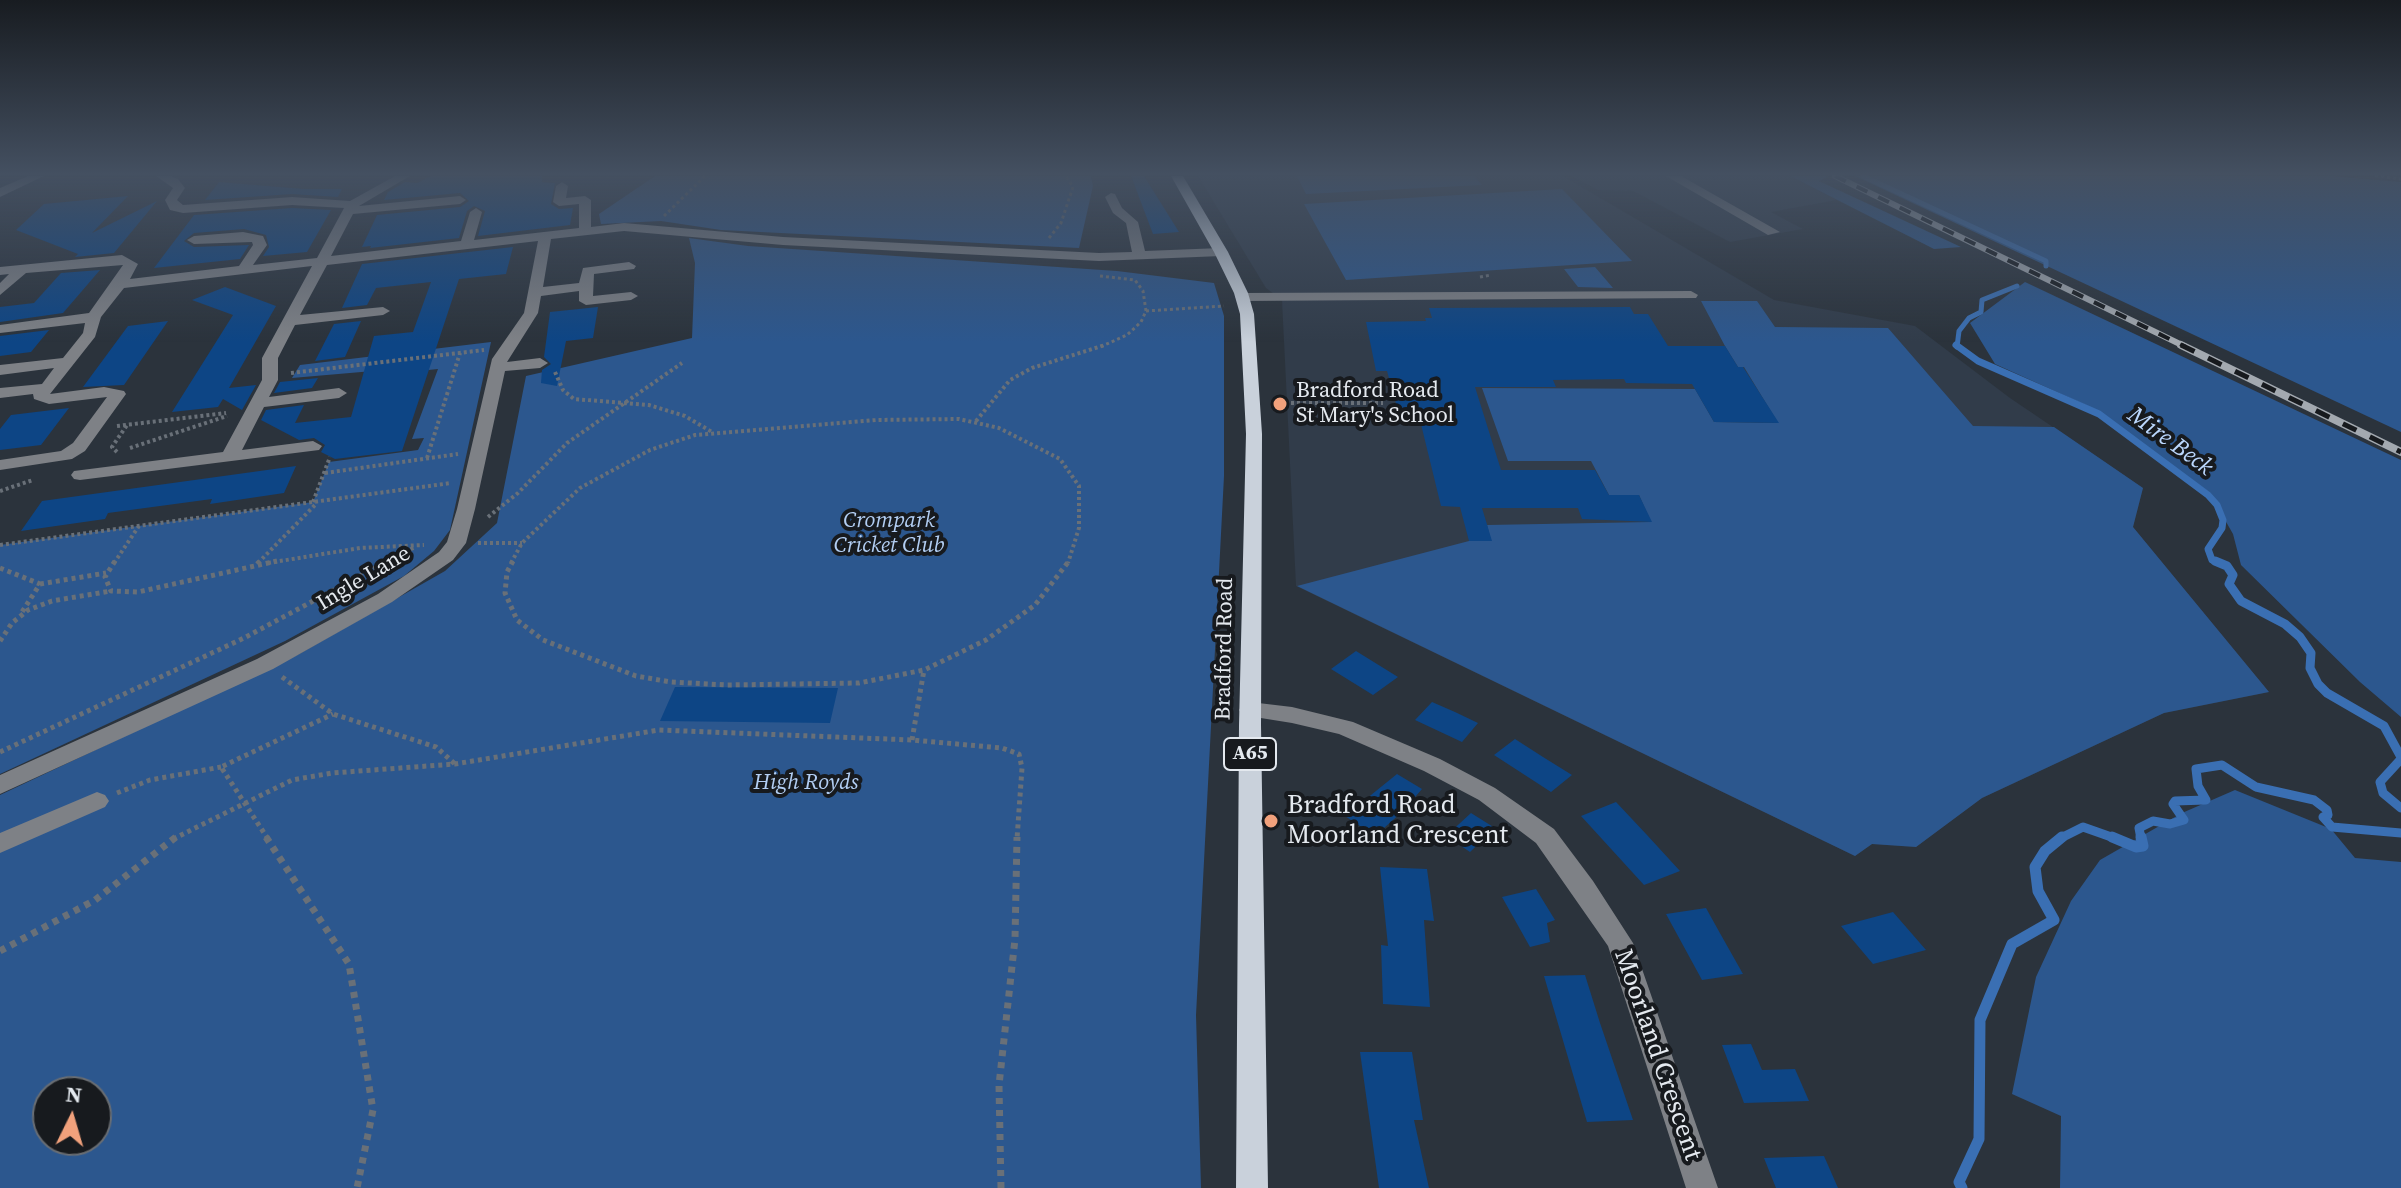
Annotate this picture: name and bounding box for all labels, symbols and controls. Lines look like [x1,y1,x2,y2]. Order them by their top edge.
place label: Bradford Road St Mary's School [1296,378,1454,430]
marker: Bradford Road St Mary's School [1271,395,1289,413]
water label: Mire Beck [2122,401,2218,483]
park label: Crompark Cricket Club [834,508,944,560]
street label: Ingle Lane [312,541,416,617]
street label: Bradford Road [1211,577,1239,721]
road number: A65 [1224,738,1276,770]
park label: High Royds [753,770,859,796]
place label: Bradford Road Moorland Crescent [1287,790,1508,852]
marker: Bradford Road Moorland Crescent [1262,812,1280,830]
street label: Moorland Crescent [1606,945,1708,1165]
north arrow [32,1076,112,1156]
text: N [65,1078,83,1110]

